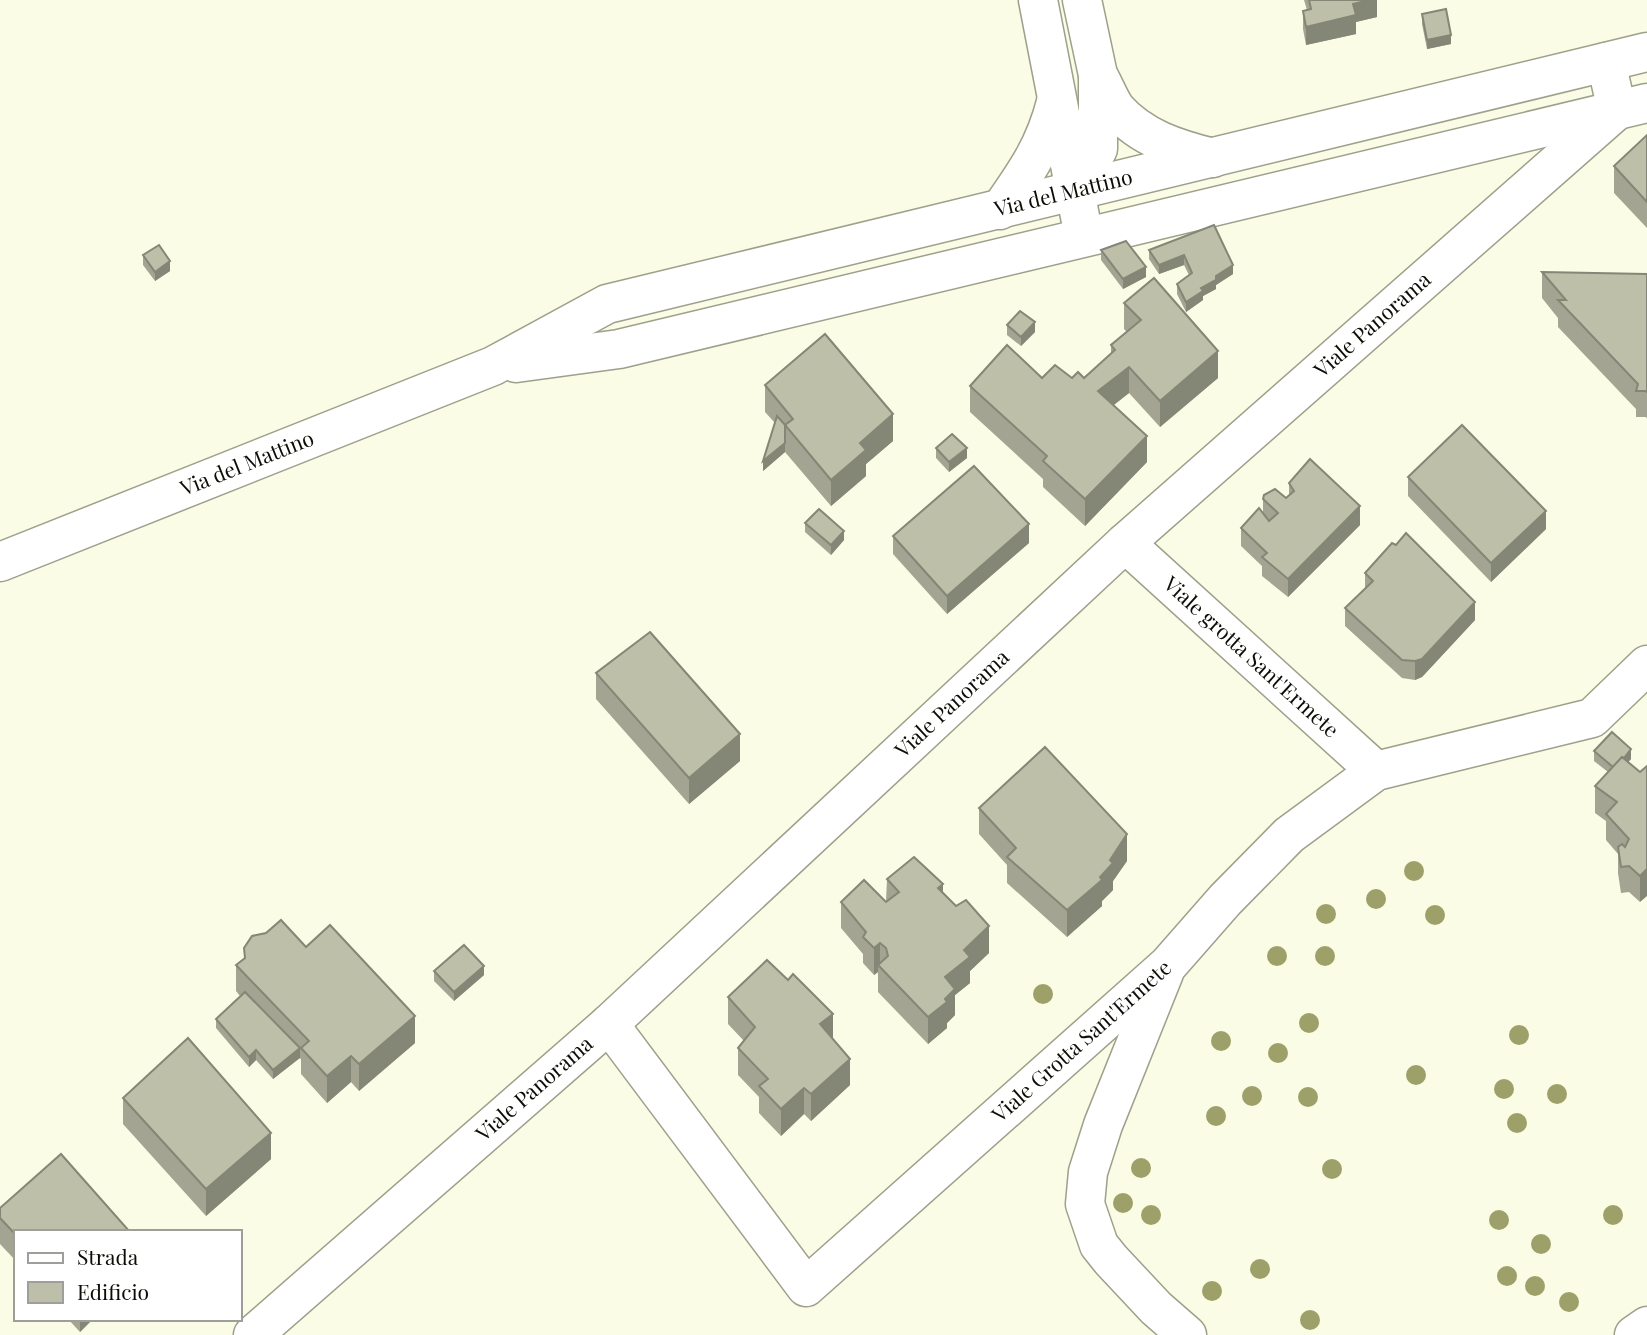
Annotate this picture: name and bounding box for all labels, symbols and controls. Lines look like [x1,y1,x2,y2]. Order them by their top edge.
street label: Via del Mattino [990,161,1135,222]
street label: Viale Panorama [1306,264,1436,383]
street label: Via del Mattino [175,423,317,501]
street label: Viale grotta Sant'Ermete [1158,568,1346,743]
street label: Viale Panorama [887,642,1014,763]
street label: Viale Grotta Sant'Ermete [984,953,1176,1128]
street label: Viale Panorama [468,1028,598,1147]
legend [14,1230,242,1321]
text: Strada [77,1242,139,1270]
text: Edificio [77,1277,149,1305]

